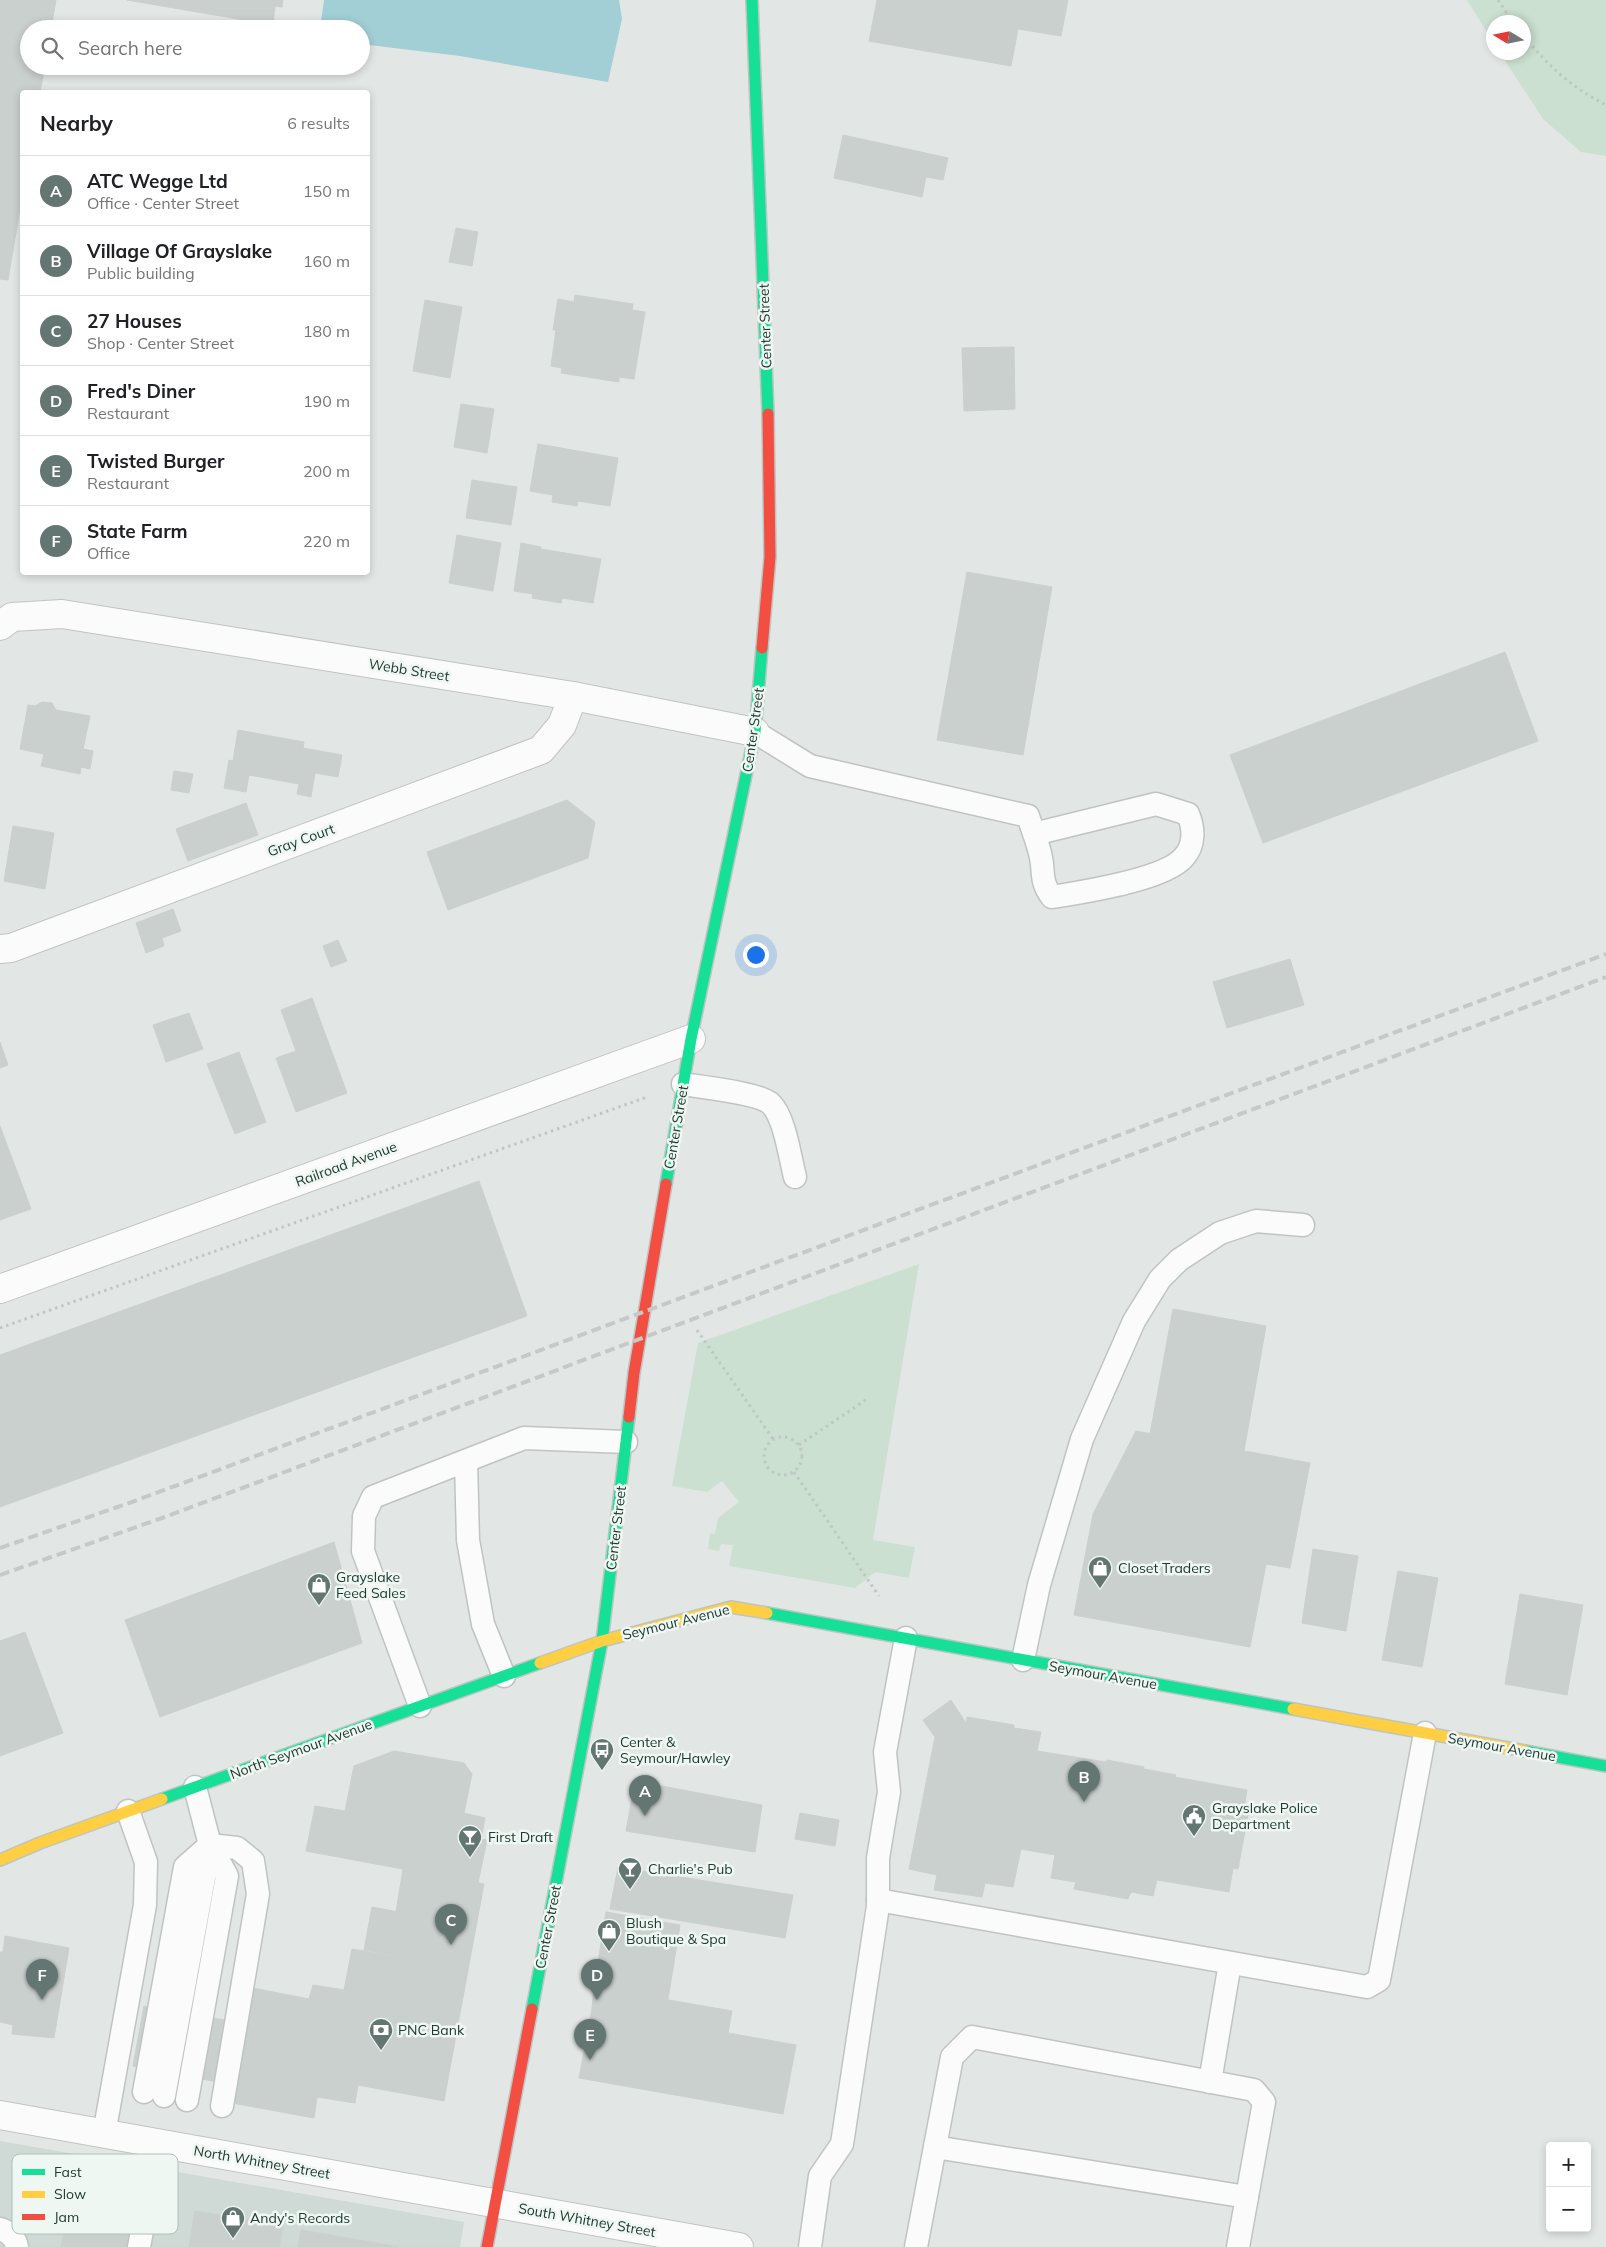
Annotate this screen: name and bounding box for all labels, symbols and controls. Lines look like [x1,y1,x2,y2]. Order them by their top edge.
north arrow [1486,15,1531,60]
search box [20,20,370,75]
icon: search [38,34,66,62]
text: Search here [78,36,182,60]
text: Nearby [40,110,113,136]
text: 6 results [287,113,350,133]
text: ATC Wegge Ltd [87,169,228,193]
text: A [50,181,62,201]
text: 150 m [303,181,350,201]
text: Office · Center Street [87,193,239,213]
text: Village Of Grayslake [87,239,272,263]
text: B [50,251,62,271]
text: 160 m [303,251,350,271]
text: Public building [87,263,195,283]
street label: Center Street [755,283,775,369]
text: 27 Houses [87,309,182,333]
text: C [51,321,61,341]
text: 180 m [303,321,350,341]
text: Shop · Center Street [87,333,234,353]
text: Fred's Diner [87,379,195,403]
text: D [50,391,62,411]
text: 190 m [303,391,350,411]
text: Restaurant [87,403,169,423]
text: Twisted Burger [87,449,225,473]
text: E [51,461,61,481]
text: 200 m [303,461,350,481]
text: Restaurant [87,473,169,493]
text: State Farm [87,519,188,543]
text: F [51,531,61,551]
text: 220 m [303,531,350,551]
text: Office [87,543,130,563]
street label: Webb Street [367,655,451,685]
street label: Center Street [738,687,768,773]
street label: Gray Court [265,820,337,860]
your location [743,942,769,968]
street label: Center Street [660,1084,692,1170]
street label: Railroad Avenue [293,1137,399,1191]
street label: Center Street [602,1485,630,1571]
shop icon: Closet Traders [1087,1555,1113,1589]
place label: Closet Traders [1118,1559,1211,1577]
place label: Grayslake Feed Sales [336,1568,406,1602]
shop icon: Grayslake Feed Sales [306,1572,332,1606]
street label: Seymour Avenue [621,1600,731,1644]
street label: Seymour Avenue [1047,1657,1159,1693]
street label: North Seymour Avenue [227,1715,375,1783]
street label: Seymour Avenue [1446,1729,1558,1765]
place label: Center & Seymour/Hawley [620,1733,731,1767]
bus stop icon: Center & Seymour/Hawley [589,1737,615,1771]
pin: B [1068,1761,1100,1802]
pin: A [629,1775,661,1816]
place label: Grayslake Police Department [1212,1799,1318,1833]
public building icon: Grayslake Police Department [1181,1803,1207,1837]
bar icon: First Draft [457,1824,483,1858]
place label: First Draft [488,1828,553,1846]
bar icon: Charlie's Pub [617,1856,643,1890]
place label: Charlie's Pub [648,1860,733,1878]
street label: Center Street [531,1884,565,1970]
pin: C [435,1904,467,1945]
place label: Blush Boutique & Spa [626,1914,726,1948]
shop icon: Blush Boutique & Spa [596,1918,622,1952]
pin: F [26,1959,58,2000]
pin: D [581,1959,613,2000]
bank icon: PNC Bank [368,2017,394,2051]
pin: E [574,2019,606,2060]
place label: PNC Bank [398,2021,465,2039]
street label: North Whitney Street [192,2141,332,2183]
map controls [1546,2142,1591,2232]
button: + [1546,2142,1591,2187]
legend [12,2154,178,2234]
text: Fast [54,2163,82,2181]
text: Slow [54,2185,86,2203]
button: − [1546,2187,1591,2232]
street label: South Whitney Street [517,2199,657,2241]
shop icon: Andy's Records [220,2205,246,2239]
text: Jam [54,2208,79,2226]
place label: Andy's Records [250,2209,350,2227]

